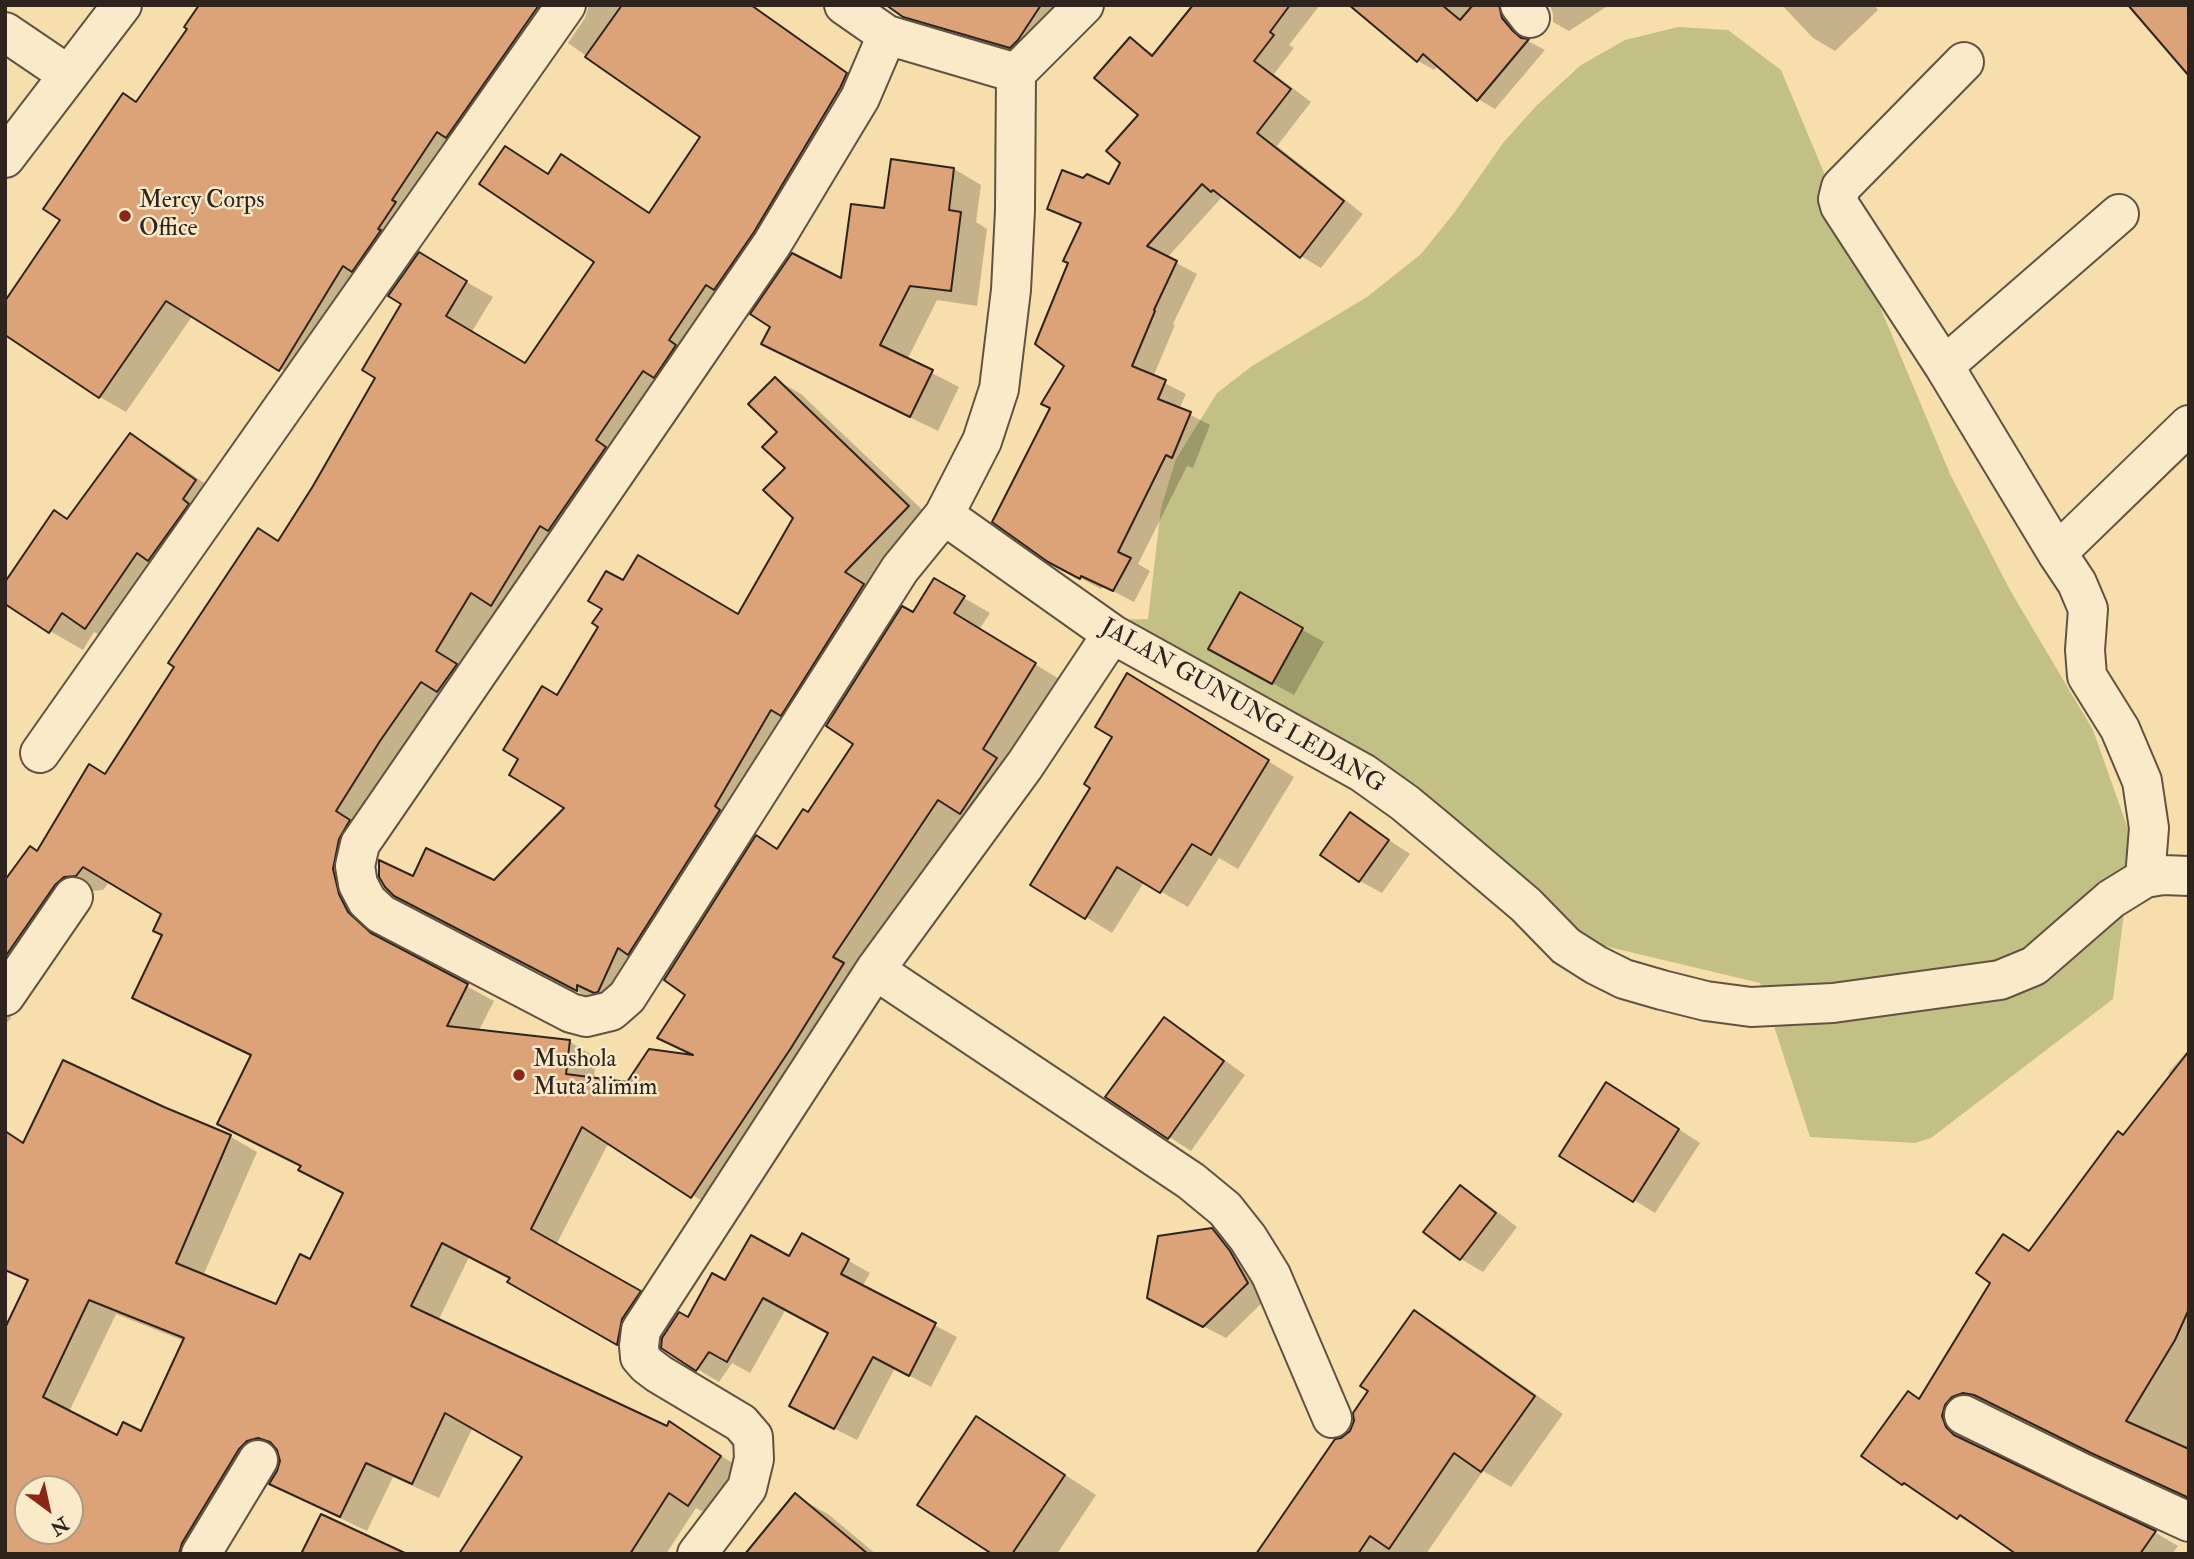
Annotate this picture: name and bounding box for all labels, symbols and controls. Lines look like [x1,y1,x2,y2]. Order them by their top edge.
place label: Mercy Corps Office [139,188,264,244]
marker: Mercy Corps Office [117,208,133,224]
street label: JALAN GUNUNG LEDANG [1095,614,1389,800]
place label: Mushola Muta'alimim [533,1047,657,1103]
marker: Mushola Muta'alimim [511,1067,527,1083]
north arrow [14,1475,84,1545]
text: N [46,1511,73,1541]

